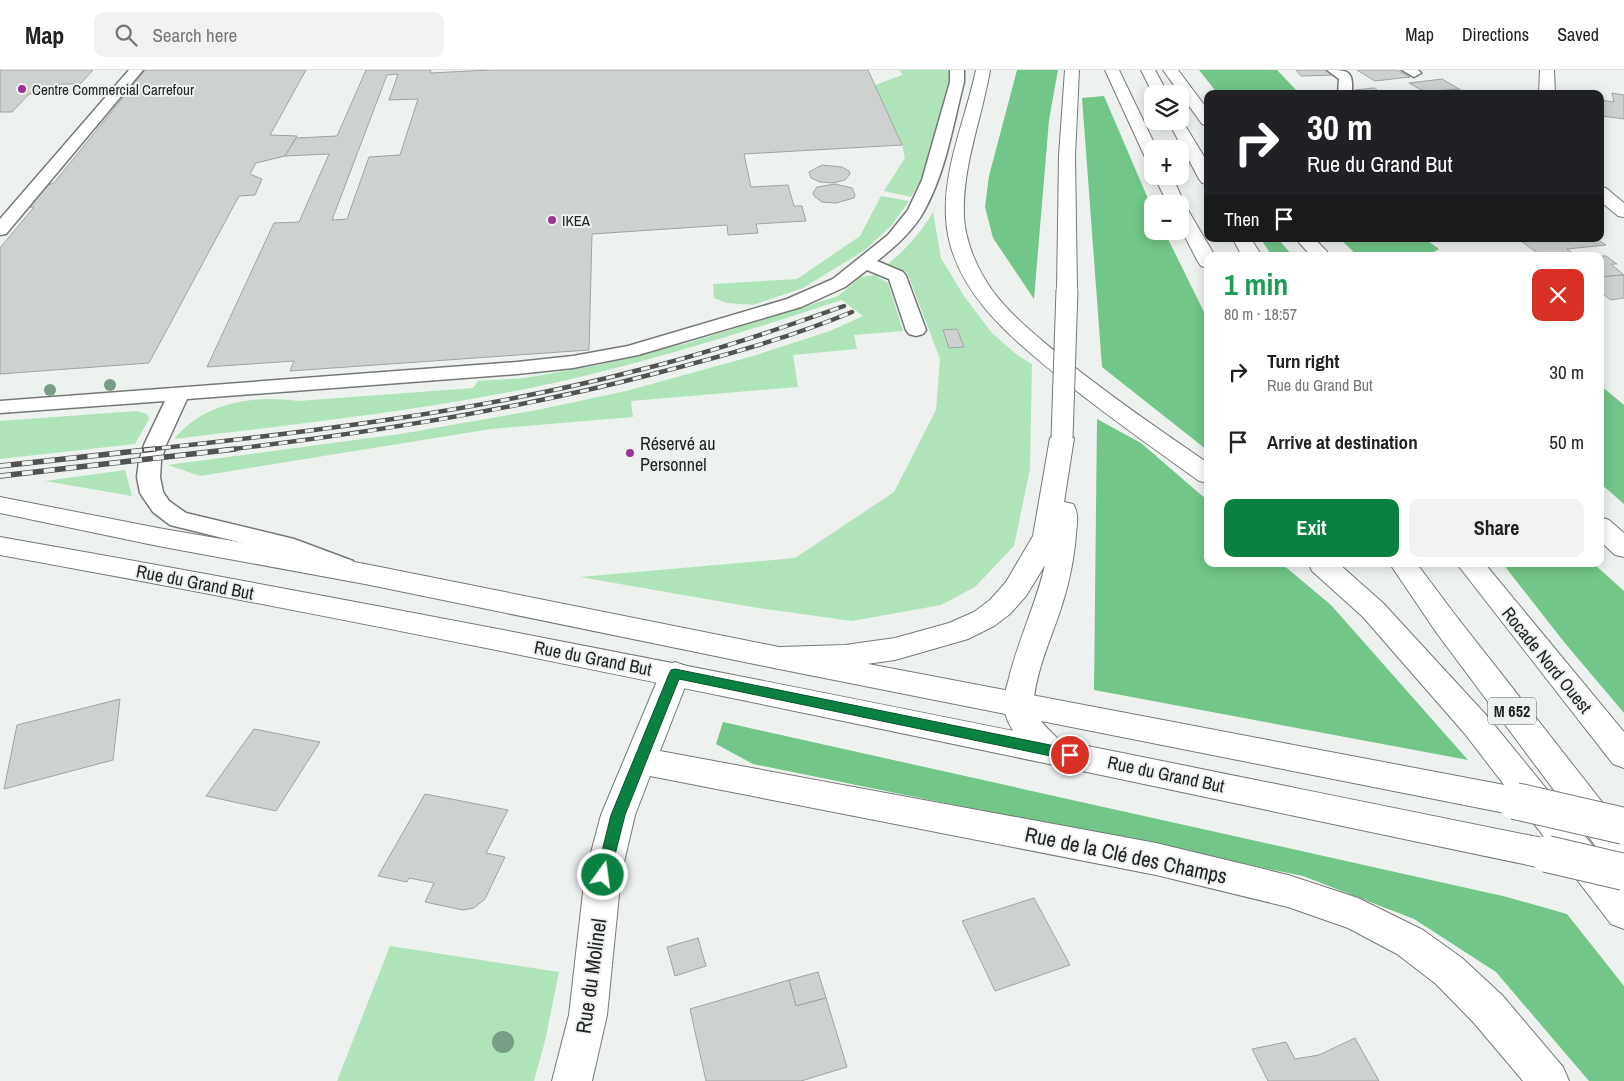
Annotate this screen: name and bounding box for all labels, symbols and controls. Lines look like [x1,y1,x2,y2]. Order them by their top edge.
search box [94,12,444,57]
text: Map [25,19,64,51]
icon: search [112,21,140,49]
text: Search here [152,22,237,48]
text: Map [1405,22,1434,47]
text: Directions [1462,22,1529,47]
text: Saved [1557,22,1599,47]
place label: Centre Commercial Carrefour [32,79,194,100]
marker: Centre Commercial Carrefour [16,83,28,95]
map controls [1144,85,1189,240]
button: layers [1144,85,1189,130]
text: 30 m [1307,104,1372,151]
icon: right [1224,110,1289,175]
button: + [1144,140,1189,185]
text: Rue du Grand But [1307,149,1452,179]
button: − [1144,195,1189,240]
icon: arrive [1270,205,1298,233]
text: Then [1224,206,1260,232]
place label: IKEA [562,210,591,231]
marker: IKEA [546,214,558,226]
text: 1 min [1224,264,1288,304]
button: close [1532,269,1584,321]
text: 80 m · 18:57 [1224,303,1297,325]
text: Turn right [1267,348,1339,374]
icon: right [1224,358,1252,386]
text: 30 m [1549,359,1584,385]
text: Rue du Grand But [1267,374,1373,396]
icon: arrive [1224,428,1252,456]
text: Arrive at destination [1267,429,1418,455]
text: 50 m [1549,429,1584,455]
place label: Réservé au Personnel [640,431,715,477]
marker: Réservé au Personnel [624,447,636,459]
button: Exit [1224,499,1399,557]
button: Share [1409,499,1584,557]
street label: Rue du Grand But [134,558,256,606]
street label: Rocade Nord Ouest [1496,601,1598,719]
street label: Rue du Grand But [532,634,654,682]
road number: M 652 [1488,697,1536,724]
pin [1049,734,1091,776]
icon: arrive [1056,741,1084,769]
street label: Rue du Grand But [1105,749,1227,799]
street label: Rue de la Clé des Champs [1022,819,1230,891]
position arrow [576,848,628,900]
street label: Rue du Molinel [569,917,613,1035]

